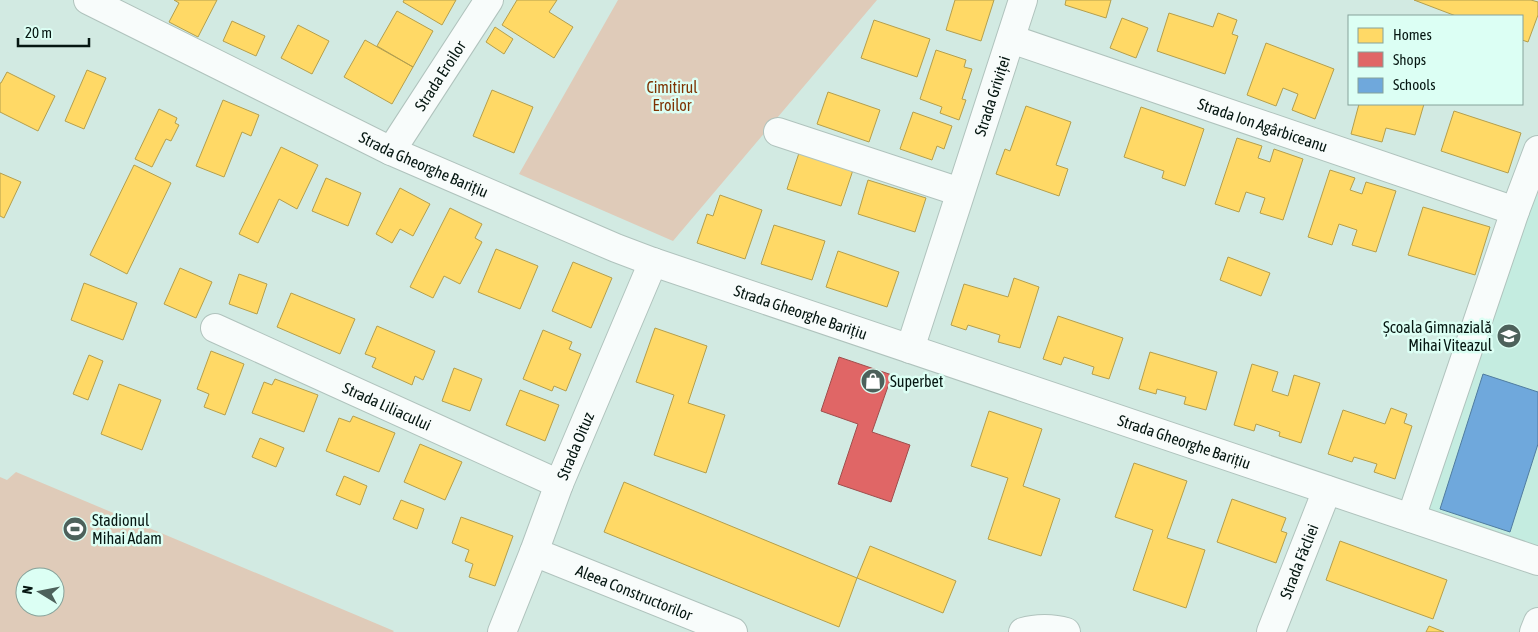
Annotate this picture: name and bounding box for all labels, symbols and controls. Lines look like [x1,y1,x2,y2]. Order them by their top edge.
scale bar [18,15,89,47]
legend [1348,15,1523,105]
text: 20 m [25,24,52,41]
text: Homes [1393,26,1432,43]
street label: Strada Eroilor [411,37,469,114]
text: Shops [1393,51,1426,68]
street label: Strada Griviței [971,54,1013,138]
text: Schools [1393,76,1436,93]
park label: Cimitirul Eroilor [646,78,698,114]
street label: Strada Ion Agârbiceanu [1195,94,1330,155]
street label: Strada Gheorghe Barițiu [356,128,491,201]
street label: Strada Gheorghe Barițiu [732,281,870,343]
place label: Școala Gimnazială Mihai Viteazul [1383,318,1493,354]
school or university icon: Școala Gimnazială Mihai Viteazul [1496,323,1522,349]
shop icon: Superbet [860,368,886,394]
place label: Superbet [890,372,944,391]
street label: Strada Liliacului [340,378,434,434]
street label: Strada Oituz [553,409,597,482]
street label: Strada Gheorghe Barițiu [1116,411,1253,472]
place label: Stadionul Mihai Adam [92,511,162,547]
sports icon: Stadionul Mihai Adam [62,516,88,542]
street label: Strada Făcliei [1276,521,1322,601]
street label: Aleea Constructorilor [573,561,695,624]
north arrow [15,567,65,617]
text: N [19,584,36,595]

